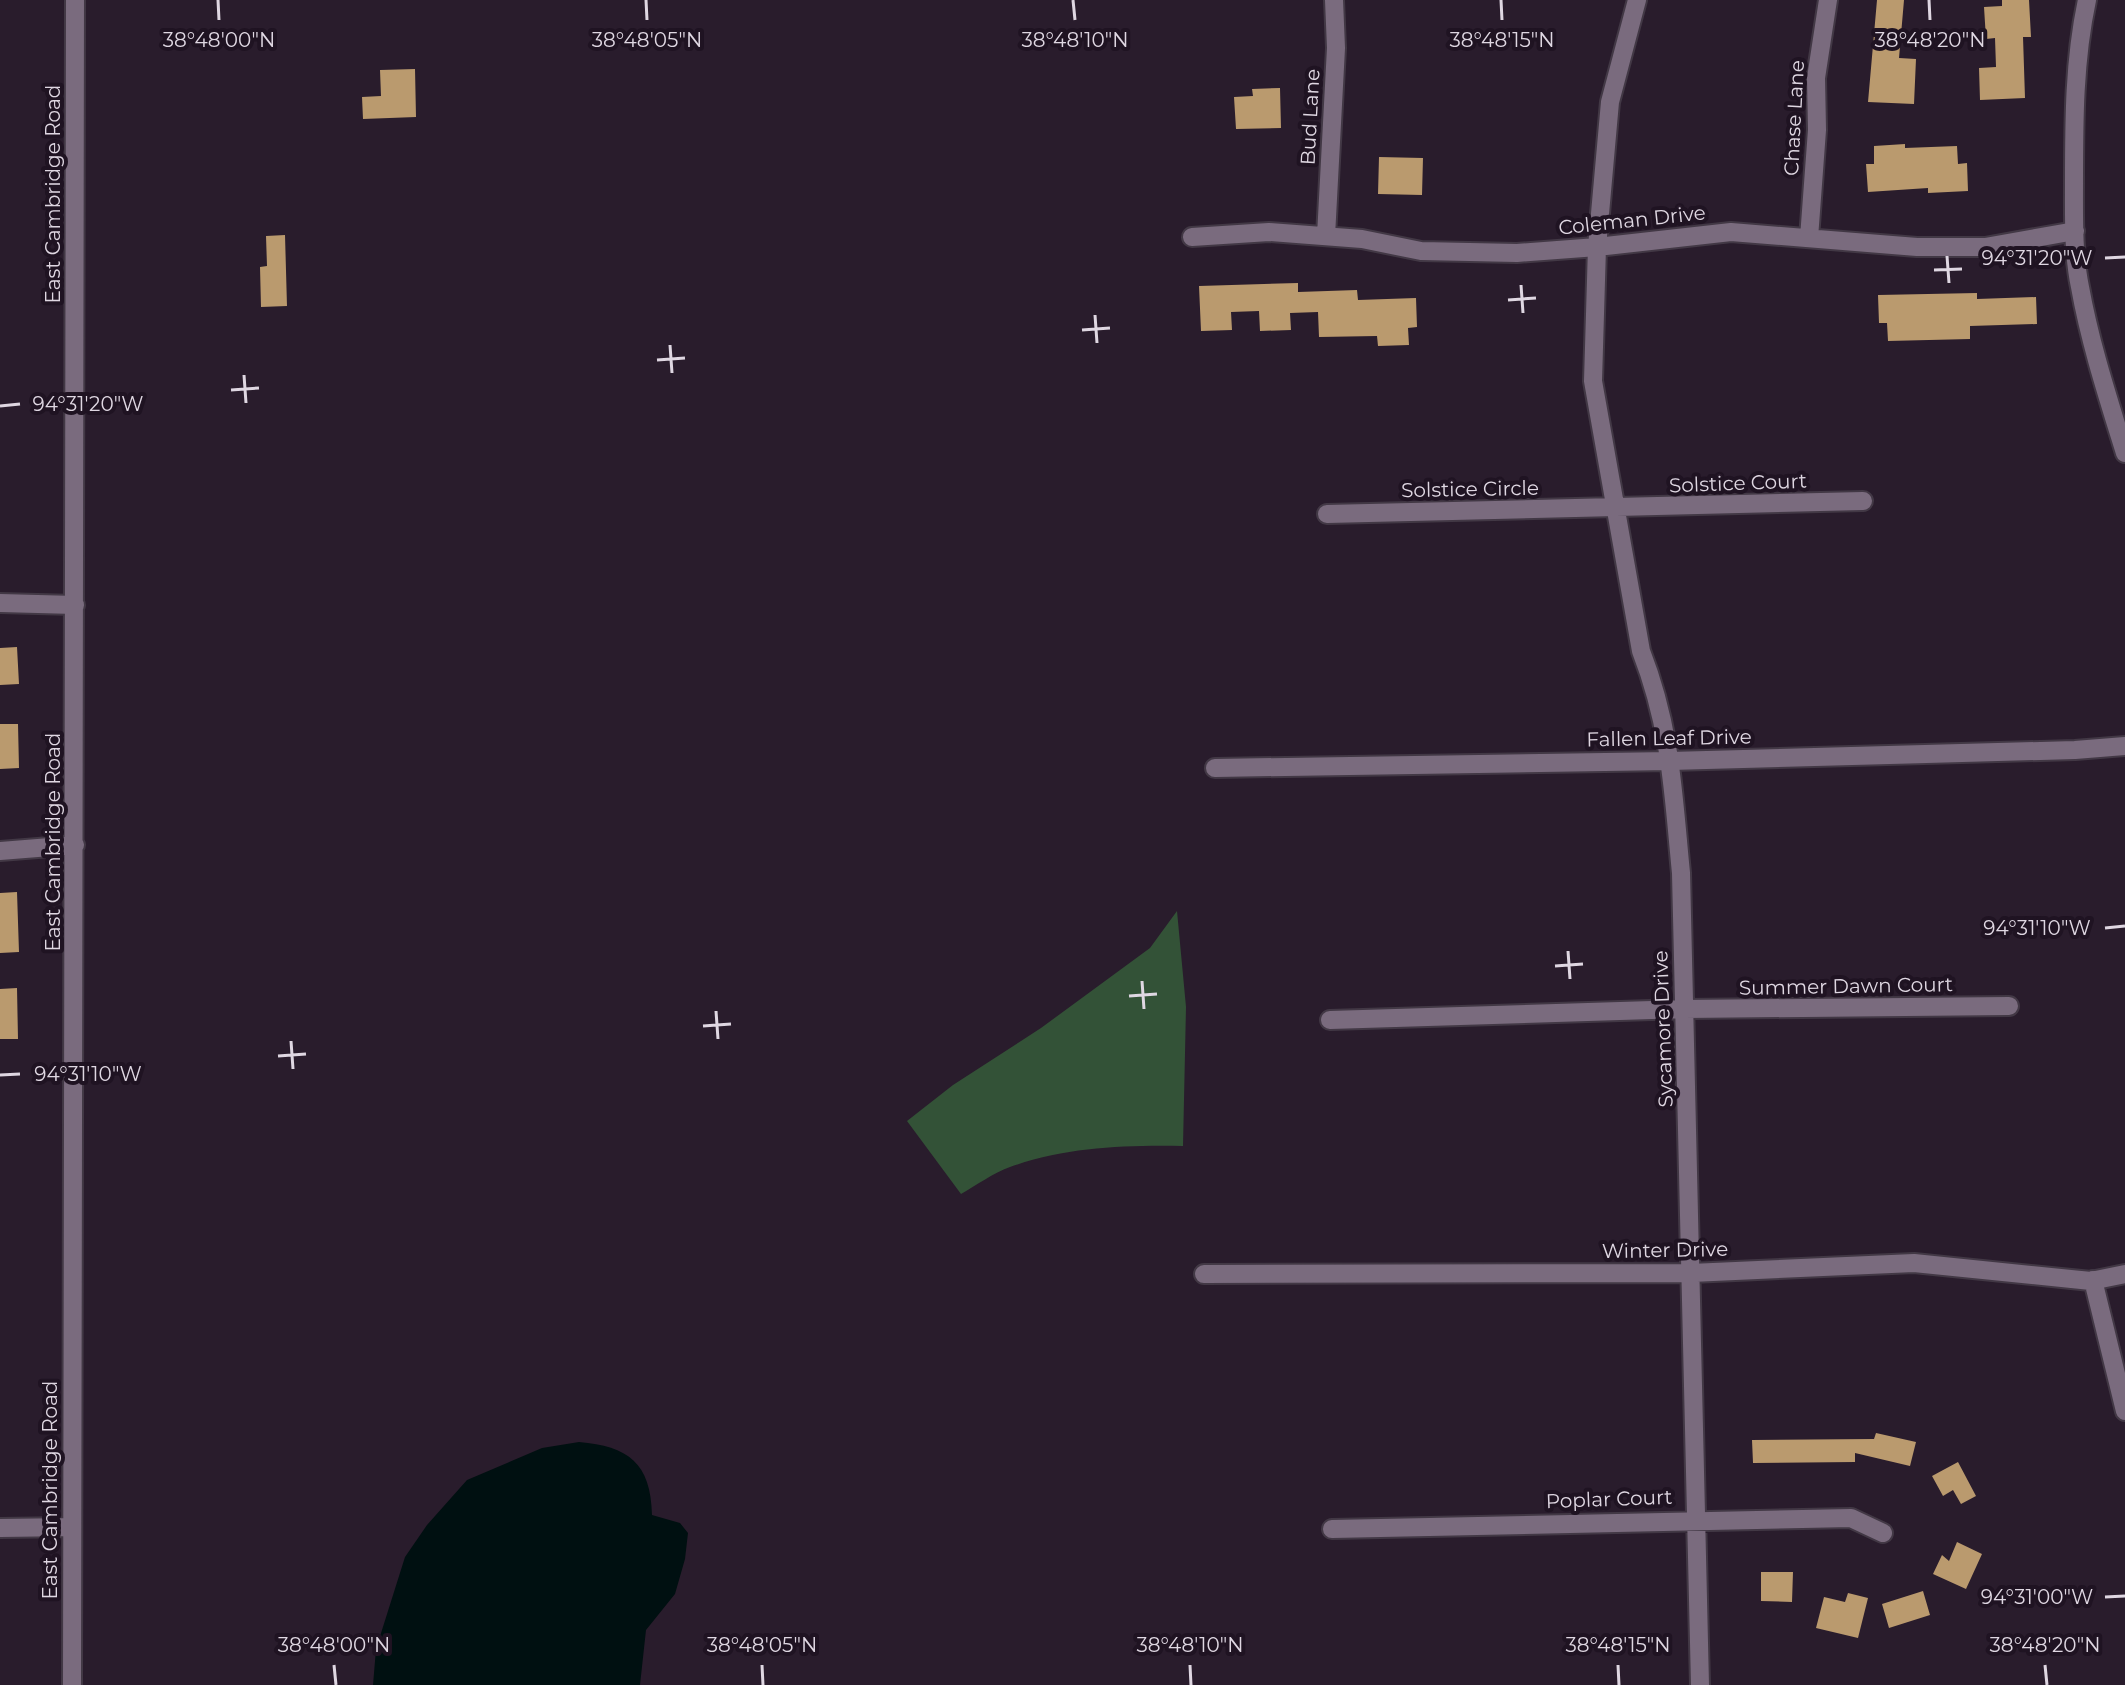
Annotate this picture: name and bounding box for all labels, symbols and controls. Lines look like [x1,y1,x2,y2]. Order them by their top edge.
text: 38°48'00"N [163,28,275,52]
text: 38°48'05"N [592,28,702,52]
text: 38°48'10"N [1021,28,1129,52]
text: 38°48'15"N [1449,28,1555,52]
text: 38°48'20"N [1875,28,1985,52]
street label: Chase Lane [1779,60,1809,176]
street label: Bud Lane [1295,68,1325,166]
street label: East Cambridge Road [41,85,65,303]
street label: Coleman Drive [1557,200,1707,240]
text: 94°31'20"W [1982,246,2092,270]
text: 94°31'20"W [33,392,143,416]
street label: Solstice Court [1669,469,1807,497]
street label: Solstice Circle [1401,476,1539,502]
street label: Fallen Leaf Drive [1586,725,1752,751]
street label: East Cambridge Road [41,733,65,951]
text: 94°31'10"W [1983,916,2091,940]
street label: Sycamore Drive [1648,950,1678,1108]
street label: Summer Dawn Court [1739,972,1953,1000]
text: 94°31'10"W [34,1062,142,1086]
street label: Winter Drive [1602,1237,1728,1263]
street label: East Cambridge Road [38,1381,62,1599]
street label: Poplar Court [1545,1485,1673,1513]
text: 94°31'00"W [1981,1585,2093,1609]
text: 38°48'00"N [278,1633,390,1657]
text: 38°48'05"N [707,1633,817,1657]
text: 38°48'10"N [1136,1633,1244,1657]
text: 38°48'15"N [1565,1633,1671,1657]
text: 38°48'20"N [1990,1633,2100,1657]

